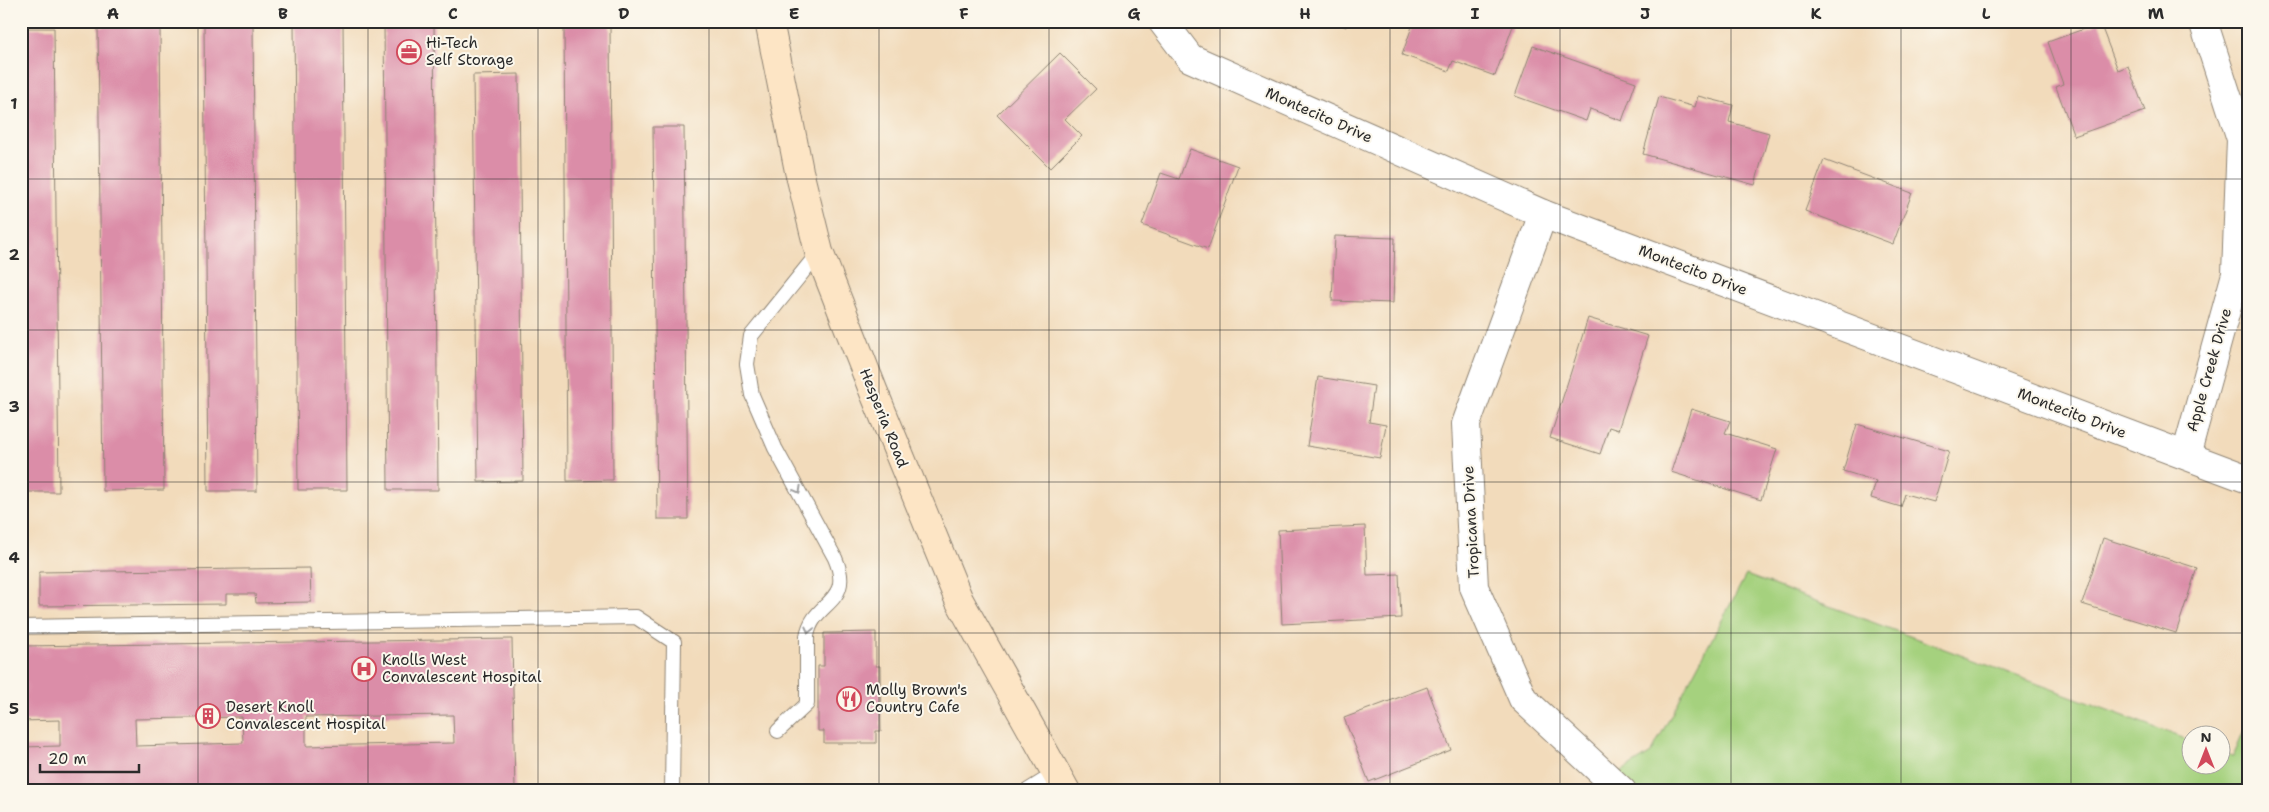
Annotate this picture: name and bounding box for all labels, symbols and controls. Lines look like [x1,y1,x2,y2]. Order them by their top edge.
text: A [107,3,119,24]
text: B [278,3,288,24]
text: C [448,3,458,24]
text: D [618,3,630,24]
text: E [789,3,799,24]
text: F [959,3,969,24]
text: G [1128,3,1141,24]
text: H [1299,3,1311,24]
text: I [1471,3,1480,24]
text: J [1640,3,1650,24]
text: K [1811,3,1822,24]
text: L [1982,3,1991,24]
text: M [2148,3,2165,24]
place label: Hi-Tech Self Storage [426,33,514,70]
office icon: Hi-Tech Self Storage [396,39,422,65]
street label: Montecito Drive [1262,82,1376,148]
text: 1 [10,93,18,114]
street label: Montecito Drive [1636,240,1750,300]
text: 2 [8,244,20,265]
street label: Apple Creek Drive [2182,306,2236,434]
street label: Hesperia Road [855,365,913,471]
street label: Montecito Drive [2015,383,2129,443]
text: 3 [8,396,20,417]
street label: Tropicana Drive [1458,465,1484,579]
one-way arrow [792,485,802,494]
text: 4 [8,547,20,568]
one-way arrow [804,626,815,635]
place label: Knolls West Convalescent Hospital [382,650,542,687]
hospital icon: Knolls West Convalescent Hospital [351,656,377,682]
place label: Molly Brown's Country Cafe [866,680,967,717]
restaurant icon: Molly Brown's Country Cafe [836,686,862,712]
place label: Desert Knoll Convalescent Hospital [226,697,386,734]
text: 5 [9,698,19,719]
building icon: Desert Knoll Convalescent Hospital [195,703,221,729]
north arrow [2182,724,2232,774]
text: N [2200,728,2212,746]
scale bar [40,742,139,774]
text: 20 m [48,749,87,769]

